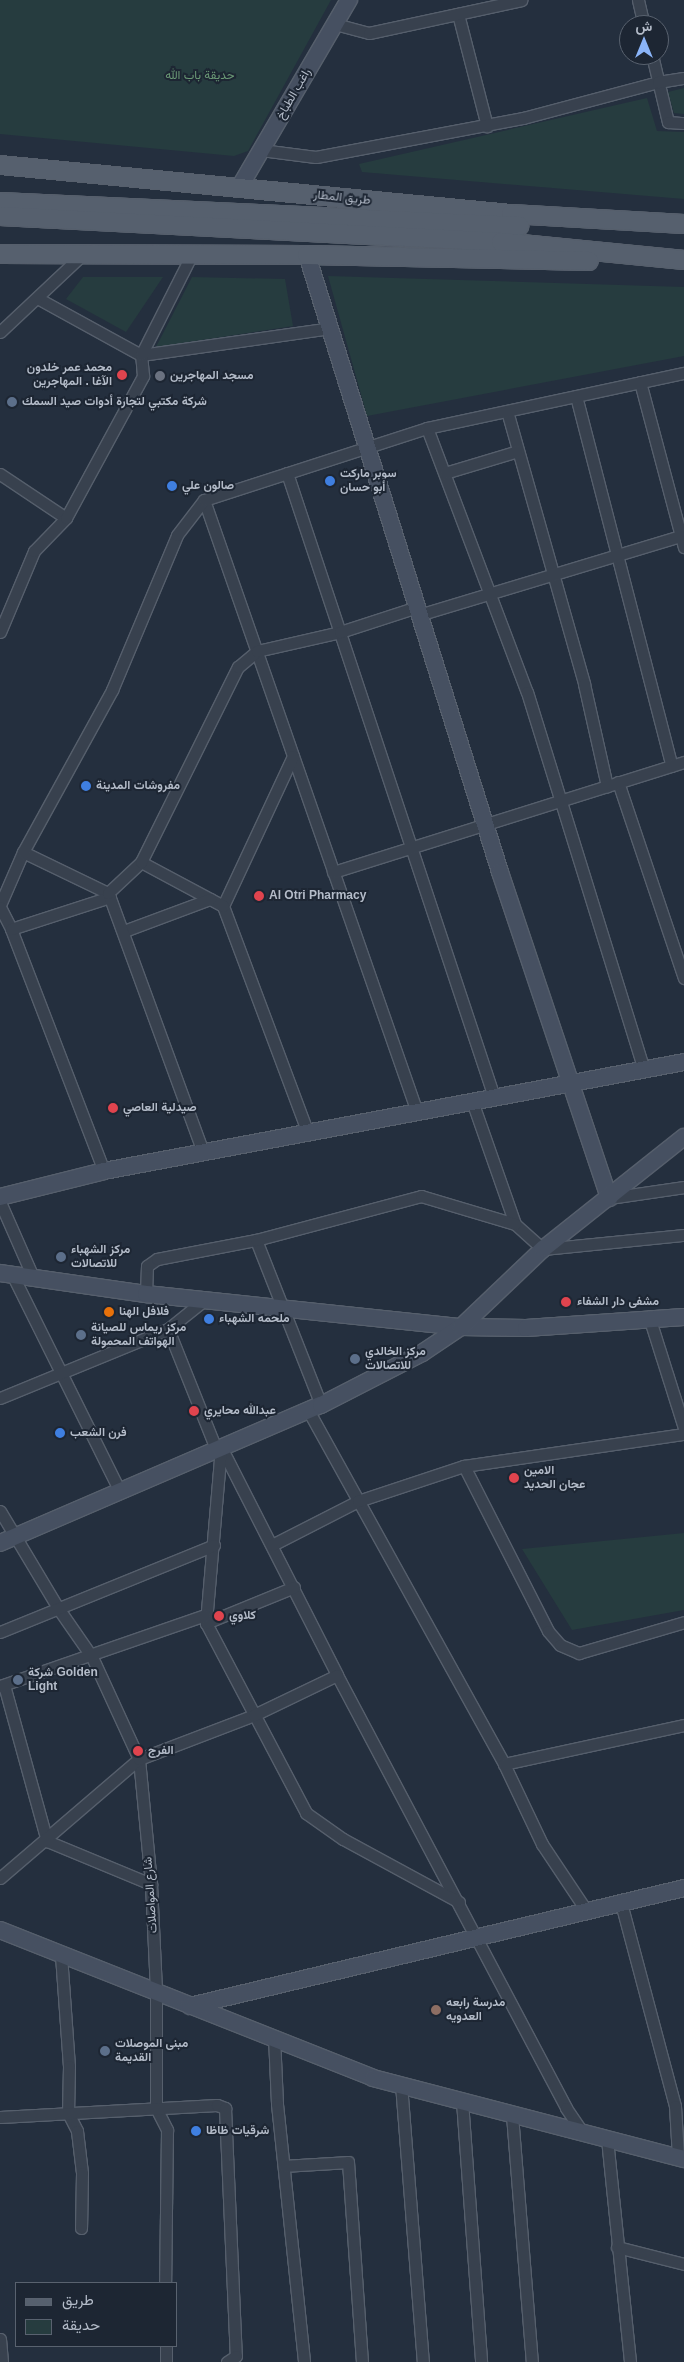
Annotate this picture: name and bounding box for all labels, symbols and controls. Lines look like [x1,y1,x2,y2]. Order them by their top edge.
north arrow [619,15,669,65]
text: ش [636,18,652,34]
street label: راغب الطباخ [274,66,314,122]
park label: حديقة باب الله [165,69,235,83]
street label: طريق المطار [313,188,371,208]
place label: محمد عمر خلدون الآغا . المهاجرين [27,361,112,389]
marker: محمد عمر خلدون الآغا . المهاجرين [116,369,128,381]
place label: مسجد المهاجرين [170,369,253,383]
marker: مسجد المهاجرين [154,370,166,382]
place label: شركة مكتبي لتجارة أدوات صيد السمك [22,395,207,409]
marker: شركة مكتبي لتجارة أدوات صيد السمك [6,396,18,408]
place label: سوبر ماركت أبو حسان [340,467,397,495]
marker: سوبر ماركت أبو حسان [324,475,336,487]
place label: صالون علي [182,479,234,493]
marker: صالون علي [166,480,178,492]
place label: مفروشات المدينة [96,779,180,793]
marker: مفروشات المدينة [80,780,92,792]
place label: Al Otri Pharmacy [269,889,366,903]
marker: Al Otri Pharmacy [253,890,265,902]
place label: صيدلية العاصي [123,1101,197,1115]
marker: صيدلية العاصي [107,1102,119,1114]
place label: مركز الشهباء للاتصالات [71,1243,130,1271]
marker: مركز الشهباء للاتصالات [55,1251,67,1263]
marker: مشفى دار الشفاء [559,1295,573,1309]
place label: مشفى دار الشفاء [577,1295,659,1309]
place label: فلافل الهنا [119,1305,169,1319]
marker: فلافل الهنا [103,1306,115,1318]
place label: ملحمه الشهباء [219,1312,290,1326]
marker: ملحمه الشهباء [203,1313,215,1325]
place label: مركز ريماس للصيانة الهواتف المحمولة [91,1321,186,1349]
marker: مركز ريماس للصيانة الهواتف المحمولة [75,1329,87,1341]
place label: مركز الخالدي للاتصالات [365,1345,426,1373]
marker: مركز الخالدي للاتصالات [349,1353,361,1365]
place label: عبدالله محايري [204,1404,276,1418]
marker: عبدالله محايري [188,1405,200,1417]
place label: فرن الشعب [70,1426,127,1440]
marker: فرن الشعب [54,1427,66,1439]
place label: الامين عجان الحديد [524,1464,585,1492]
marker: الامين عجان الحديد [508,1472,520,1484]
place label: كلاوي [229,1609,256,1623]
marker: كلاوي [213,1610,225,1622]
place label: شركة Golden Light [28,1666,98,1694]
marker: شركة Golden Light [12,1674,24,1686]
place label: الفرج [148,1744,174,1758]
marker: الفرج [132,1745,144,1757]
street label: شارع المواصلات [141,1856,161,1934]
place label: مدرسة رابعه العدويه [446,1996,505,2024]
marker: مدرسة رابعه العدويه [430,2004,442,2016]
place label: مبنى الموصلات القديمة [115,2037,188,2065]
marker: مبنى الموصلات القديمة [99,2045,111,2057]
place label: شرقيات ظاظا [206,2124,269,2138]
marker: شرقيات ظاظا [190,2125,202,2137]
legend [15,2282,178,2347]
text: طريق [62,2291,94,2308]
text: حديقة [62,2316,100,2333]

